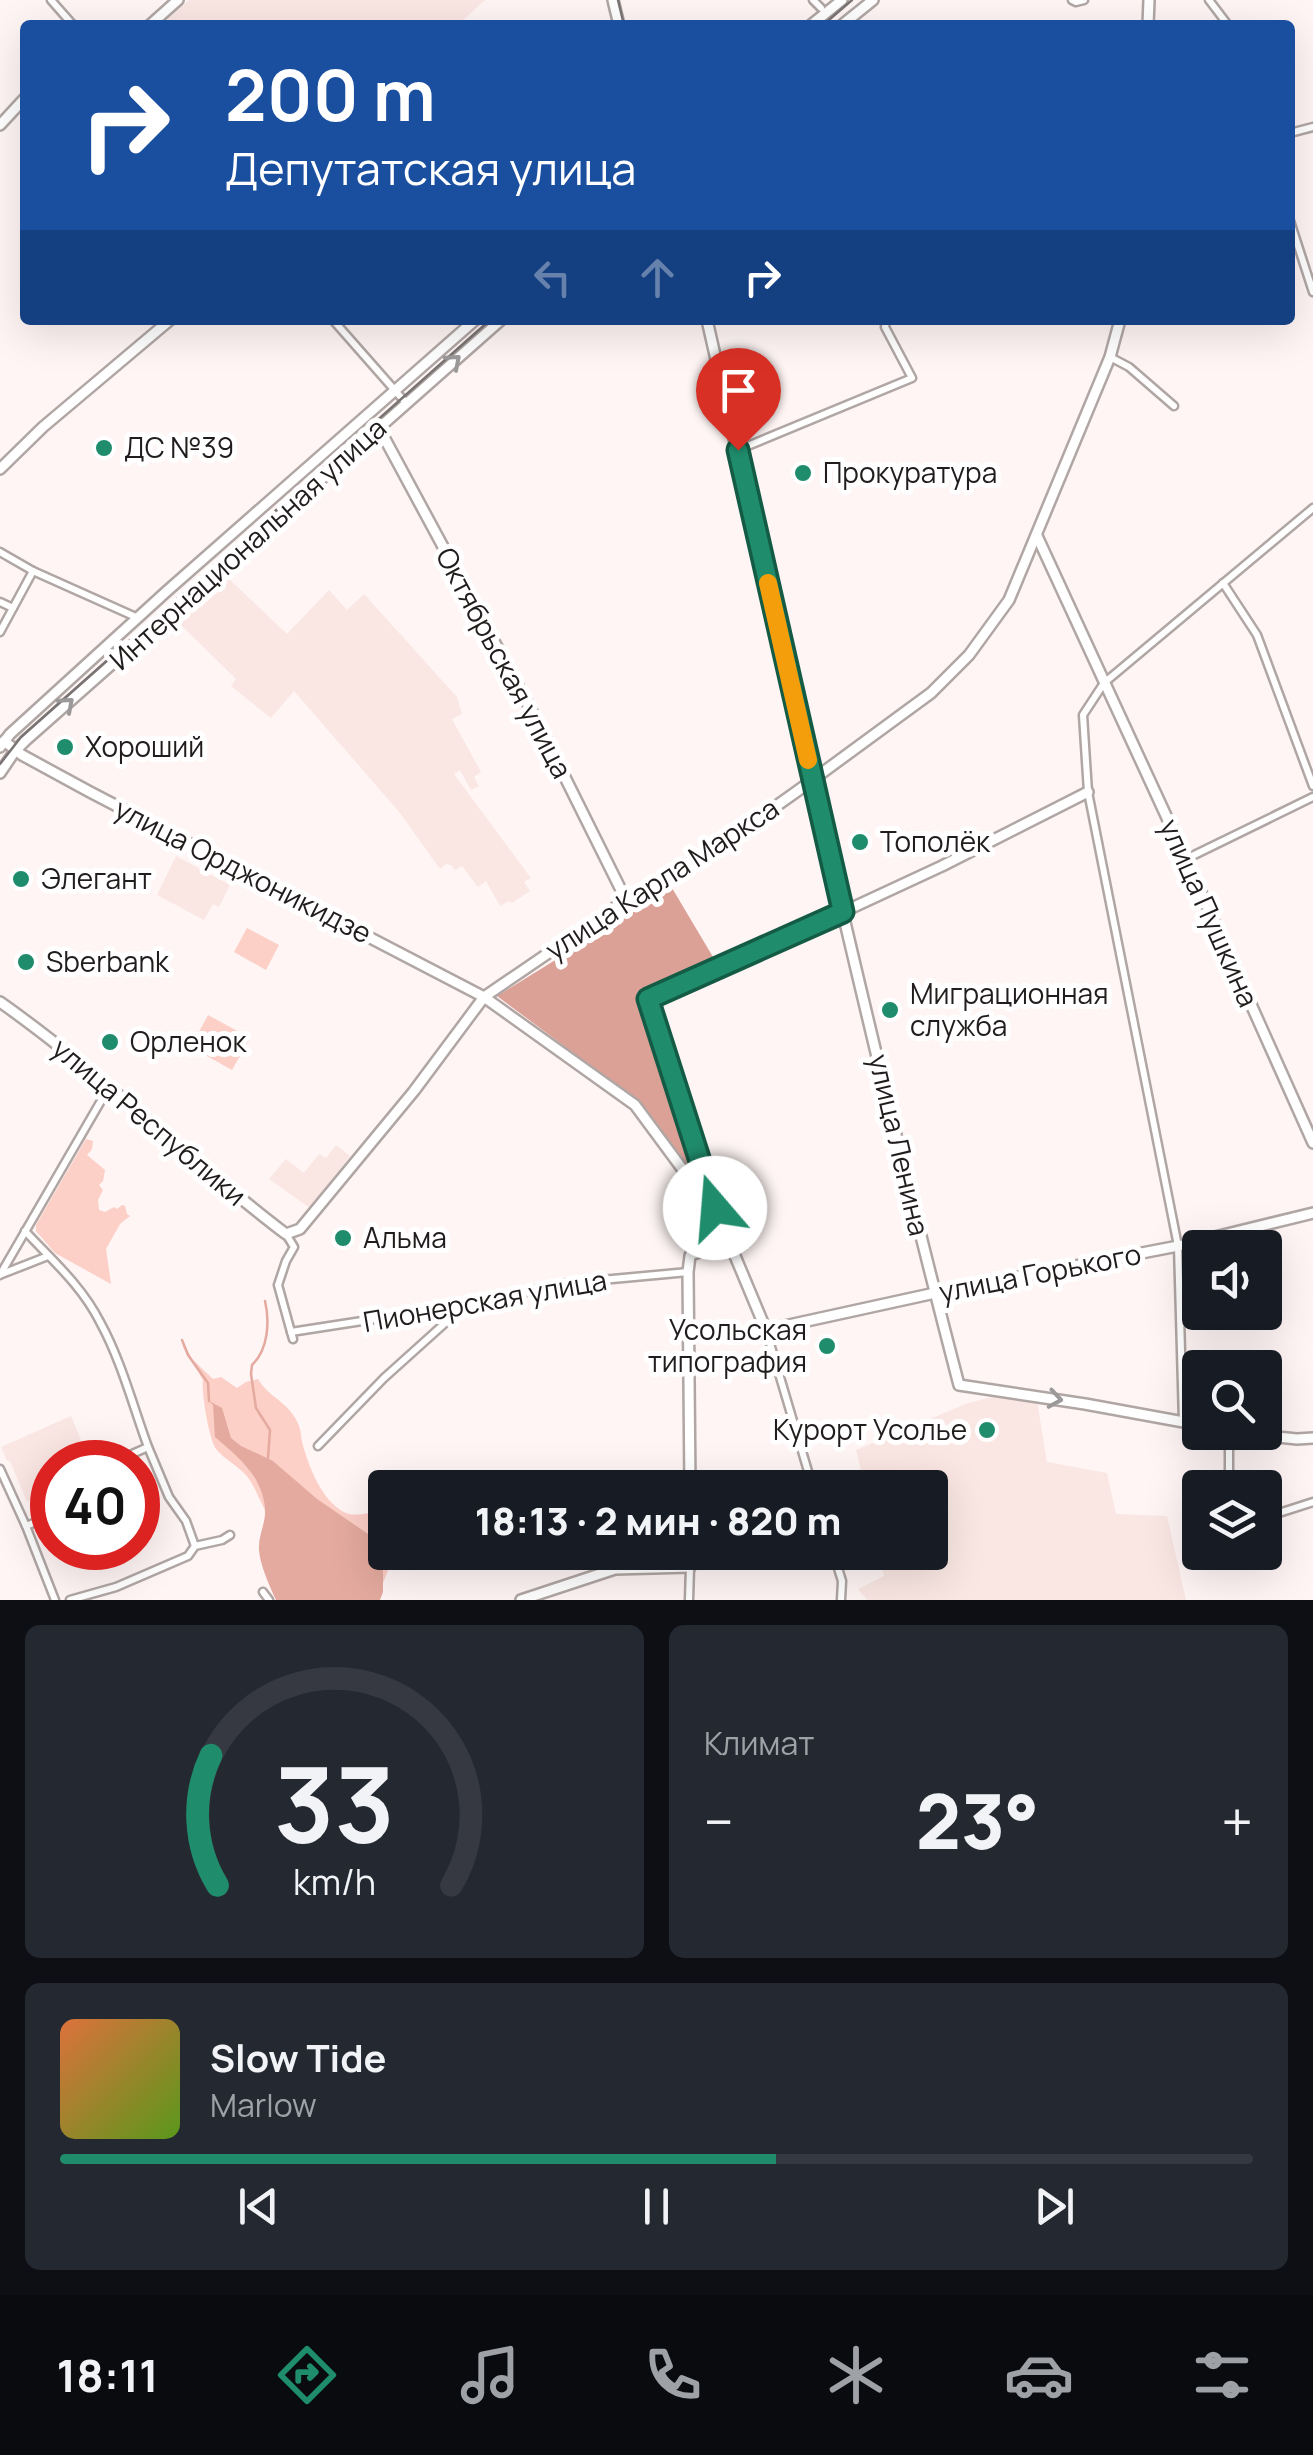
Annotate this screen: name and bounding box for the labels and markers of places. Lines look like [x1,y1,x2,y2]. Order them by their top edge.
pin [696,348,781,451]
place label: ДС №39 [124,428,234,466]
marker: ДС №39 [93,437,115,459]
place label: Прокуратура [823,453,997,491]
marker: Прокуратура [792,462,814,484]
place label: Хороший [85,727,204,765]
marker: Хороший [54,736,76,758]
place label: Тополёк [880,822,991,860]
marker: Тополёк [849,831,871,853]
place label: Элегант [41,859,152,897]
marker: Элегант [10,868,32,890]
place label: Sberbank [46,942,170,980]
marker: Sberbank [15,951,37,973]
place label: Миграционная служба [910,974,1109,1044]
marker: Миграционная служба [879,999,901,1021]
place label: Орленок [130,1022,247,1060]
marker: Орленок [99,1031,121,1053]
place label: Альма [363,1218,447,1256]
marker: Альма [332,1227,354,1249]
place label: Усольская типография [648,1310,807,1380]
marker: Усольская типография [816,1335,838,1357]
place label: Курорт Усолье [773,1410,967,1448]
marker: Курорт Усолье [976,1419,998,1441]

